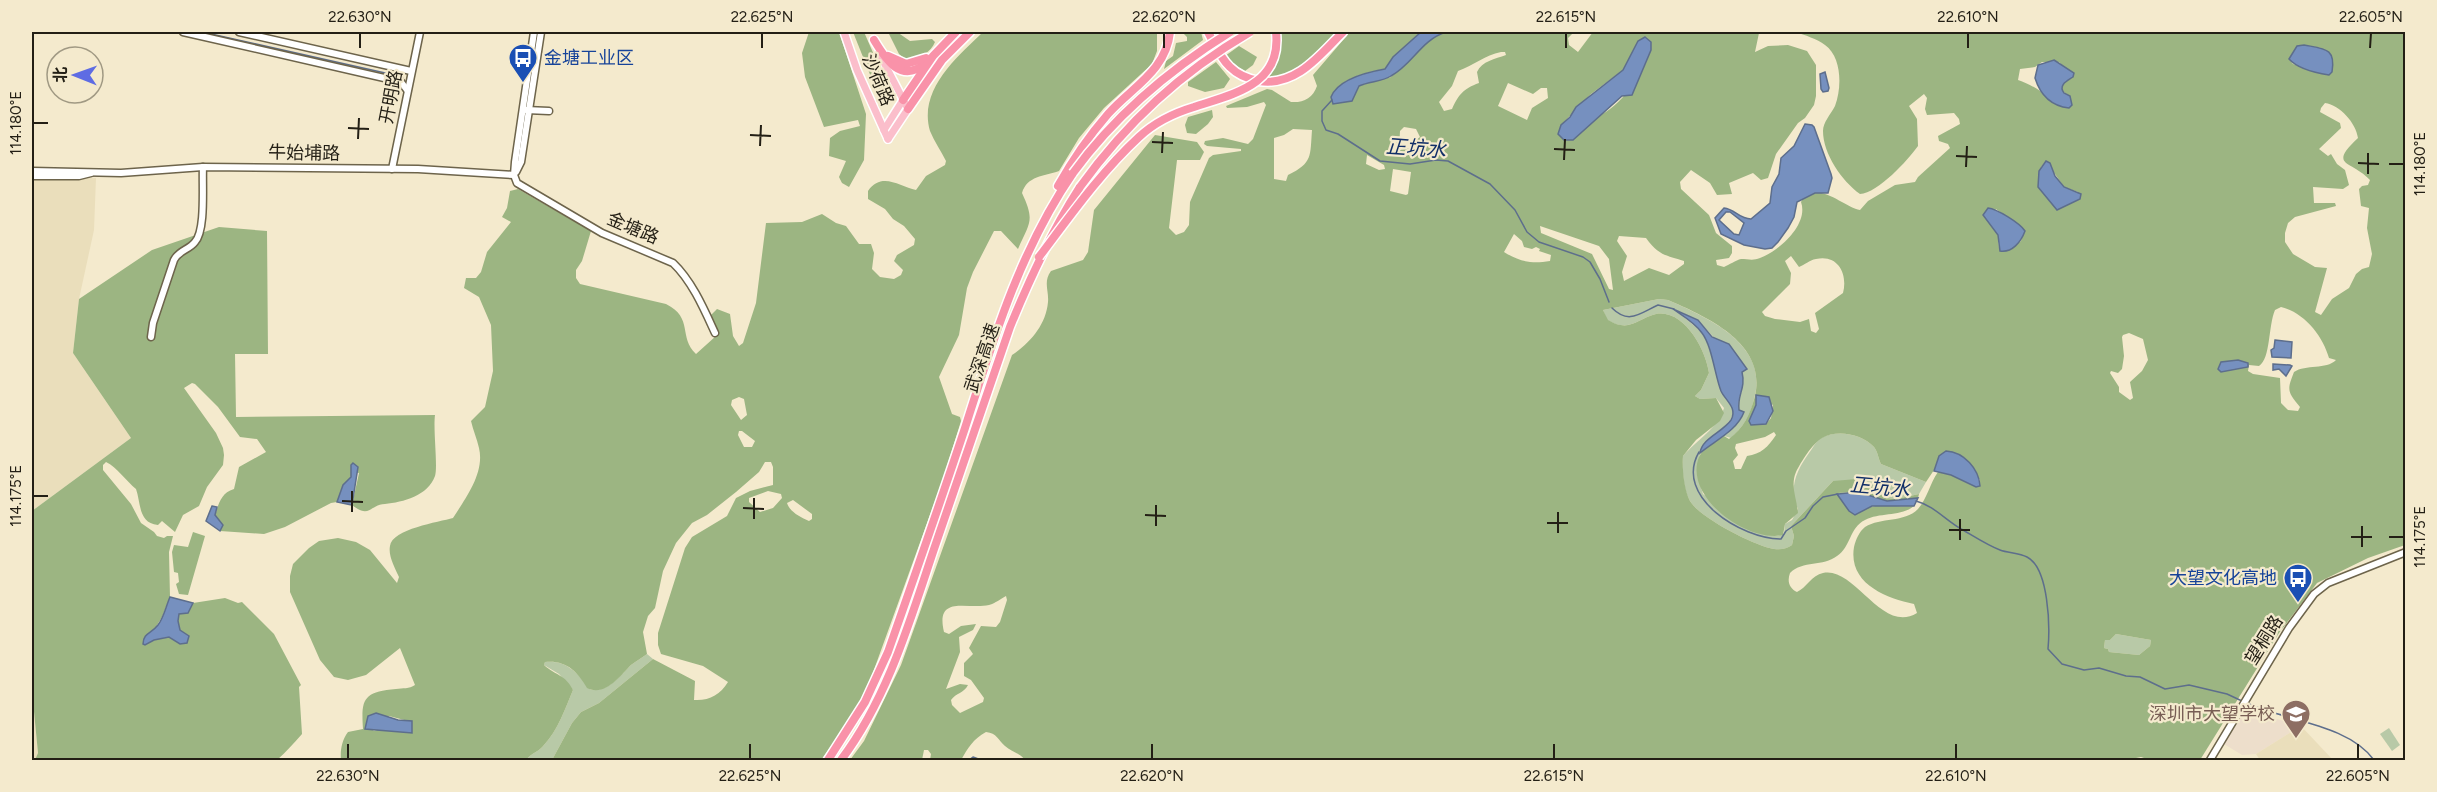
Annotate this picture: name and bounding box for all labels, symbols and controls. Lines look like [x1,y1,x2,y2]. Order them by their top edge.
text: 22.630°N [328,8,392,26]
text: 22.625°N [731,8,793,26]
text: 22.620°N [1132,8,1196,26]
text: 22.615°N [1536,8,1596,26]
text: 22.610°N [1937,8,1999,26]
text: 22.605°N [2339,8,2403,26]
bus stop icon: 金塘工业区 [507,42,539,84]
north arrow [45,45,105,105]
place label: 金塘工业区 [544,47,634,69]
street label: 沙荷路 [857,51,899,109]
text: 北 [51,67,70,83]
street label: 开明路 [375,68,407,126]
text: 114.180°E [7,91,25,155]
text: 114.180°E [2411,132,2429,196]
water label: 正坑水 [1385,134,1448,162]
street label: 牛始埔路 [268,141,340,165]
street label: 金塘路 [604,207,662,249]
street label: 武深高速 [960,320,1004,396]
text: 114.175°E [7,465,25,527]
water label: 正坑水 [1849,472,1912,502]
text: 114.175°E [2411,506,2429,568]
bus stop icon: 大望文化高地 [2282,562,2314,604]
place label: 大望文化高地 [2169,567,2277,589]
street label: 望桐路 [2240,611,2288,669]
school or university icon: 深圳市大望学校 [2280,698,2312,740]
place label: 深圳市大望学校 [2149,703,2275,725]
text: 22.630°N [316,767,380,785]
text: 22.625°N [719,767,781,785]
text: 22.620°N [1120,767,1184,785]
text: 22.615°N [1524,767,1584,785]
text: 22.610°N [1925,767,1987,785]
text: 22.605°N [2326,767,2390,785]

